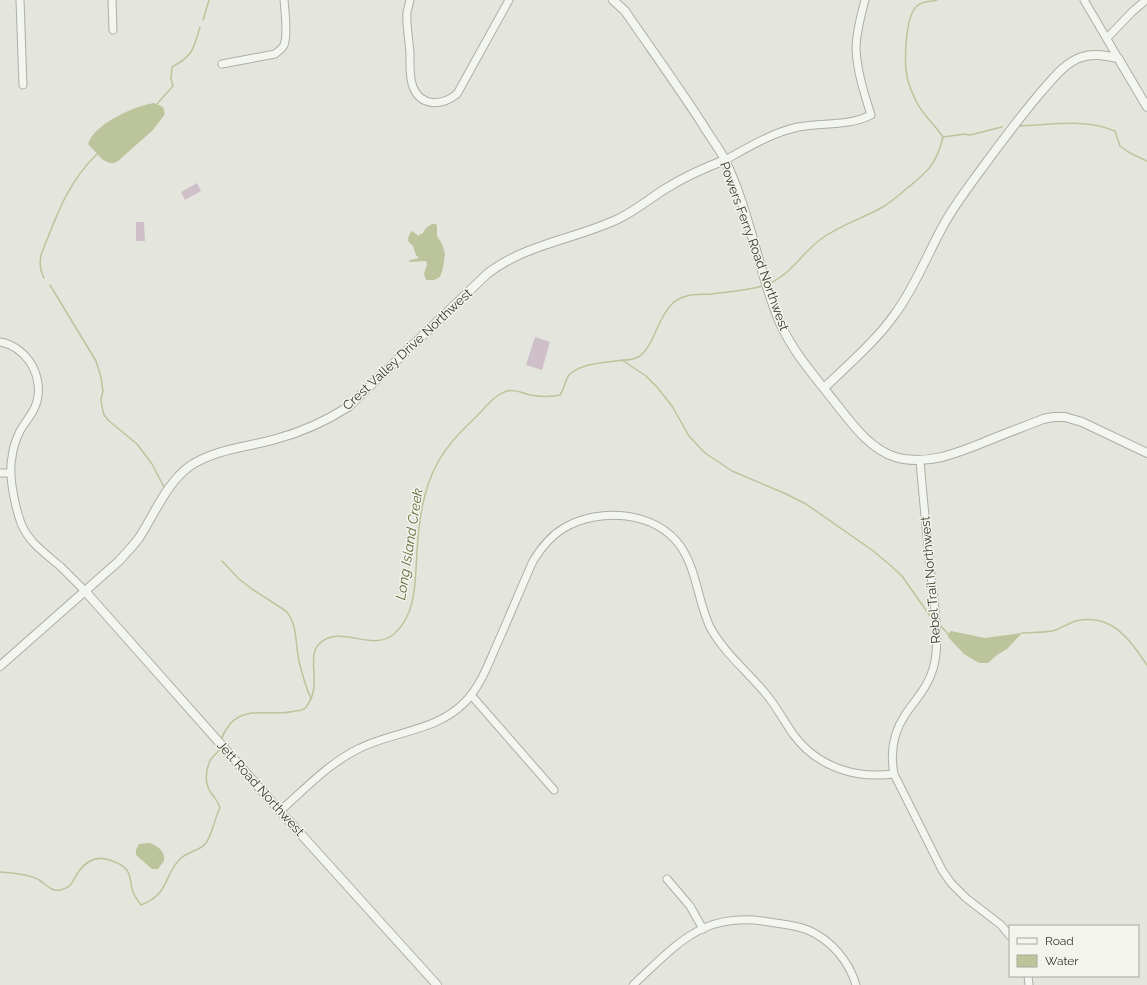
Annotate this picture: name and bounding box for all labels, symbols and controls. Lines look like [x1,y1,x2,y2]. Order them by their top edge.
street label: Powers Ferry Road Northwest [717,160,792,333]
street label: Crest Valley Drive Northwest [340,285,475,413]
water label: Long Island Creek [392,486,426,601]
street label: Rebel Trail Northwest [917,515,944,644]
street label: Jett Road Northwest [214,738,308,839]
legend [1009,925,1139,977]
text: Road [1045,934,1074,948]
text: Water [1045,954,1079,968]

